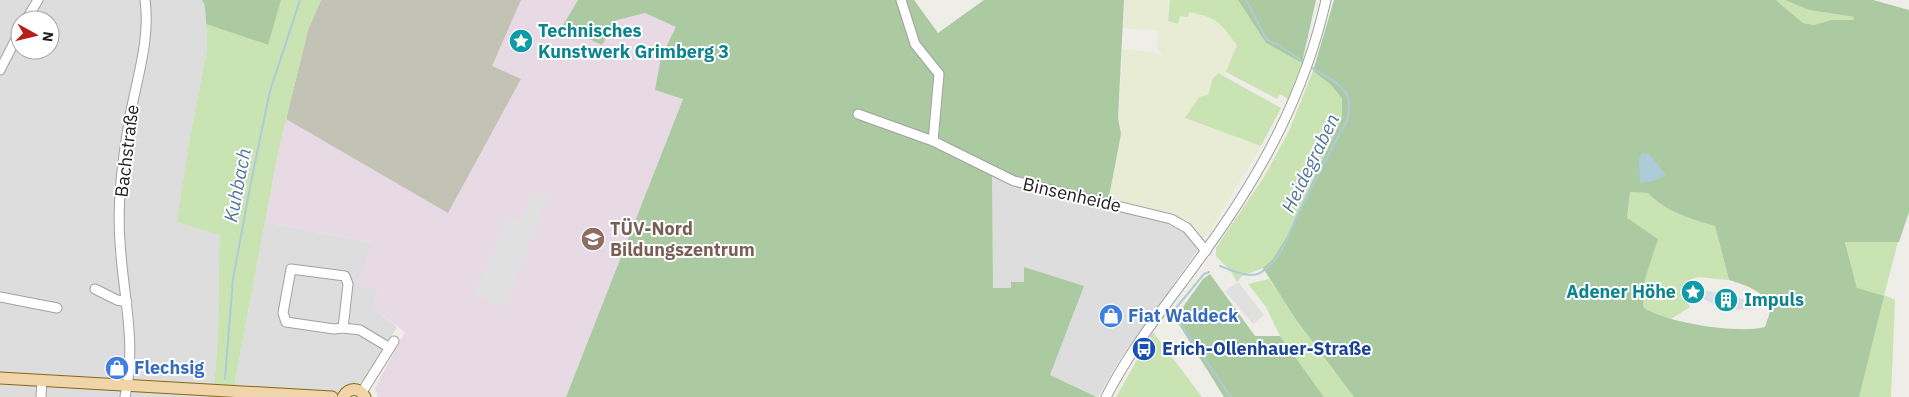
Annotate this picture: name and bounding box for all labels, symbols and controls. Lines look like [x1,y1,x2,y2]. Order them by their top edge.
north arrow [10,10,60,60]
place label: Technisches Kunstwerk Grimberg 3 [538,19,729,63]
place icon: Technisches Kunstwerk Grimberg 3 [508,28,534,54]
text: N [38,31,57,43]
street label: Bachstraße [109,103,144,199]
water label: Heidegraben [1276,110,1344,216]
water label: Kuhbach [218,146,256,224]
street label: Binsenheide [1021,172,1124,217]
place label: TÜV-Nord Bildungszentrum [610,217,755,261]
school or university icon: TÜV-Nord Bildungszentrum [580,226,606,252]
place icon: Adener Höhe [1680,279,1706,305]
place label: Adener Höhe [1566,280,1676,303]
building icon: Impuls [1713,287,1739,313]
place label: Impuls [1744,288,1804,311]
shop icon: Fiat Waldeck [1098,303,1124,329]
place label: Fiat Waldeck [1128,304,1239,327]
bus stop icon: Erich-Ollenhauer-Straße [1131,336,1157,362]
place label: Erich-Ollenhauer-Straße [1162,337,1371,360]
shop icon: Flechsig [104,355,130,381]
place label: Flechsig [134,356,204,379]

